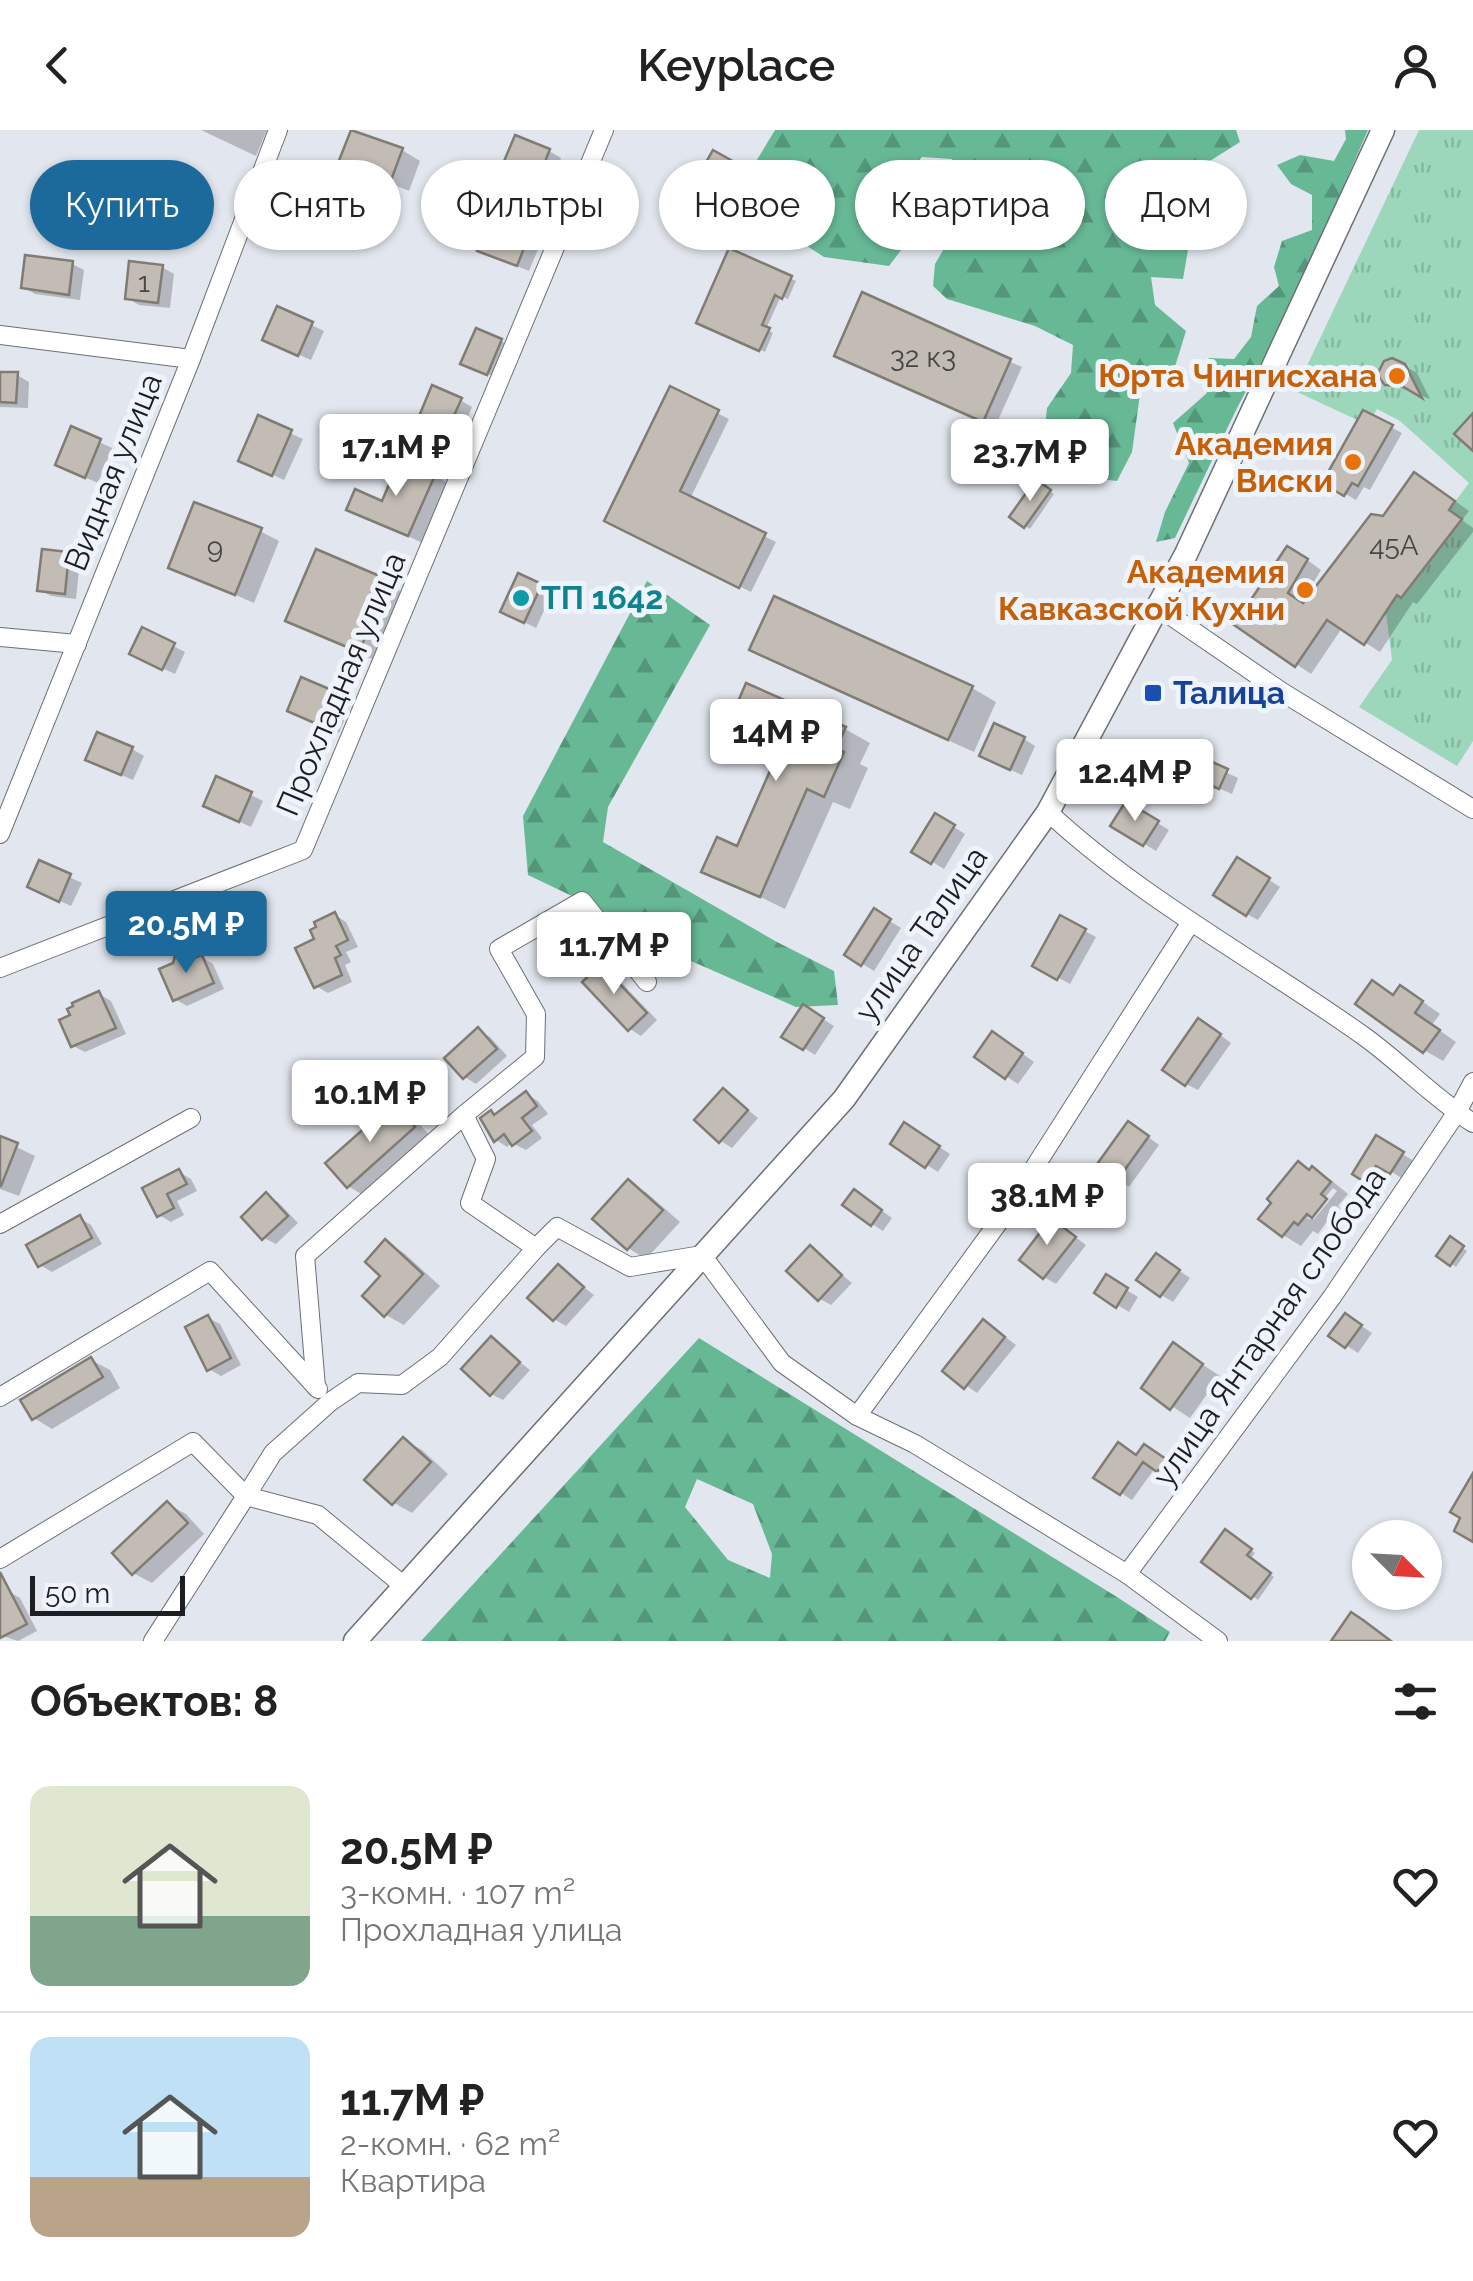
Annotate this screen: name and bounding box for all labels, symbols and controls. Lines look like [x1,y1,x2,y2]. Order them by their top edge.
icon: back [30,38,85,93]
icon: person [1388,38,1443,93]
text: Keyplace [638,39,835,92]
chip: Купить [30,160,214,250]
chip: Снять [234,160,401,250]
chip: Фильтры [421,160,639,250]
chip: Новое [659,160,835,250]
chip: Квартира [855,160,1085,250]
chip: Дом [1105,160,1247,250]
house number: 1 [138,266,150,299]
house number: 32 к3 [890,341,956,374]
place label: Юрта Чингисхана [1098,357,1377,394]
marker: Юрта Чингисхана [1386,365,1408,387]
street label: Видная улица [56,368,169,576]
pin: 17.1M ₽ [304,414,488,499]
pin: 23.7M ₽ [938,419,1122,504]
place label: Академия Виски [1175,425,1333,499]
text: 17.1M ₽ [342,428,450,465]
text: 23.7M ₽ [973,433,1087,470]
marker: Академия Виски [1342,451,1364,473]
house number: 45А [1369,529,1419,562]
house number: 9 [207,532,223,565]
street label: Прохладная улица [268,547,413,821]
place label: Академия Кавказской Кухни [998,553,1285,627]
place label: ТП 1642 [541,579,663,616]
marker: Академия Кавказской Кухни [1294,579,1316,601]
marker: ТП 1642 [510,587,532,609]
place label: Талица [1173,674,1285,711]
marker: Талица [1142,682,1164,704]
pin: 14M ₽ [706,699,846,784]
text: 14M ₽ [732,713,820,750]
pin: 12.4M ₽ [1043,739,1227,824]
text: 12.4M ₽ [1078,753,1192,790]
street label: улица Талица [847,839,994,1028]
pin: 20.5M ₽ [94,891,278,976]
text: 20.5M ₽ [128,905,244,942]
pin: 11.7M ₽ [522,912,706,997]
text: 11.7M ₽ [559,926,669,963]
pin: 10.1M ₽ [278,1060,462,1145]
text: 10.1M ₽ [314,1074,426,1111]
street label: улица Янтарная слобода [1144,1160,1393,1493]
pin: 38.1M ₽ [955,1163,1139,1248]
text: 38.1M ₽ [990,1177,1104,1214]
north arrow [1352,1520,1442,1610]
map controls [1352,1520,1442,1610]
scale bar [30,1571,185,1616]
text: 50 m [45,1577,110,1610]
icon: filters [1388,1674,1443,1729]
text: Объектов: 8 [30,1677,278,1726]
text: 20.5M ₽ [340,1825,493,1874]
icon: home [110,1826,230,1946]
icon: heart [1388,1859,1443,1914]
text: 3-комн. · 107 m² [340,1874,575,1911]
text: Прохладная улица [340,1911,622,1948]
text: 11.7M ₽ [340,2076,485,2125]
icon: home [110,2077,230,2197]
icon: heart [1388,2110,1443,2165]
text: 2-комн. · 62 m² [340,2125,560,2162]
text: Квартира [340,2162,486,2199]

